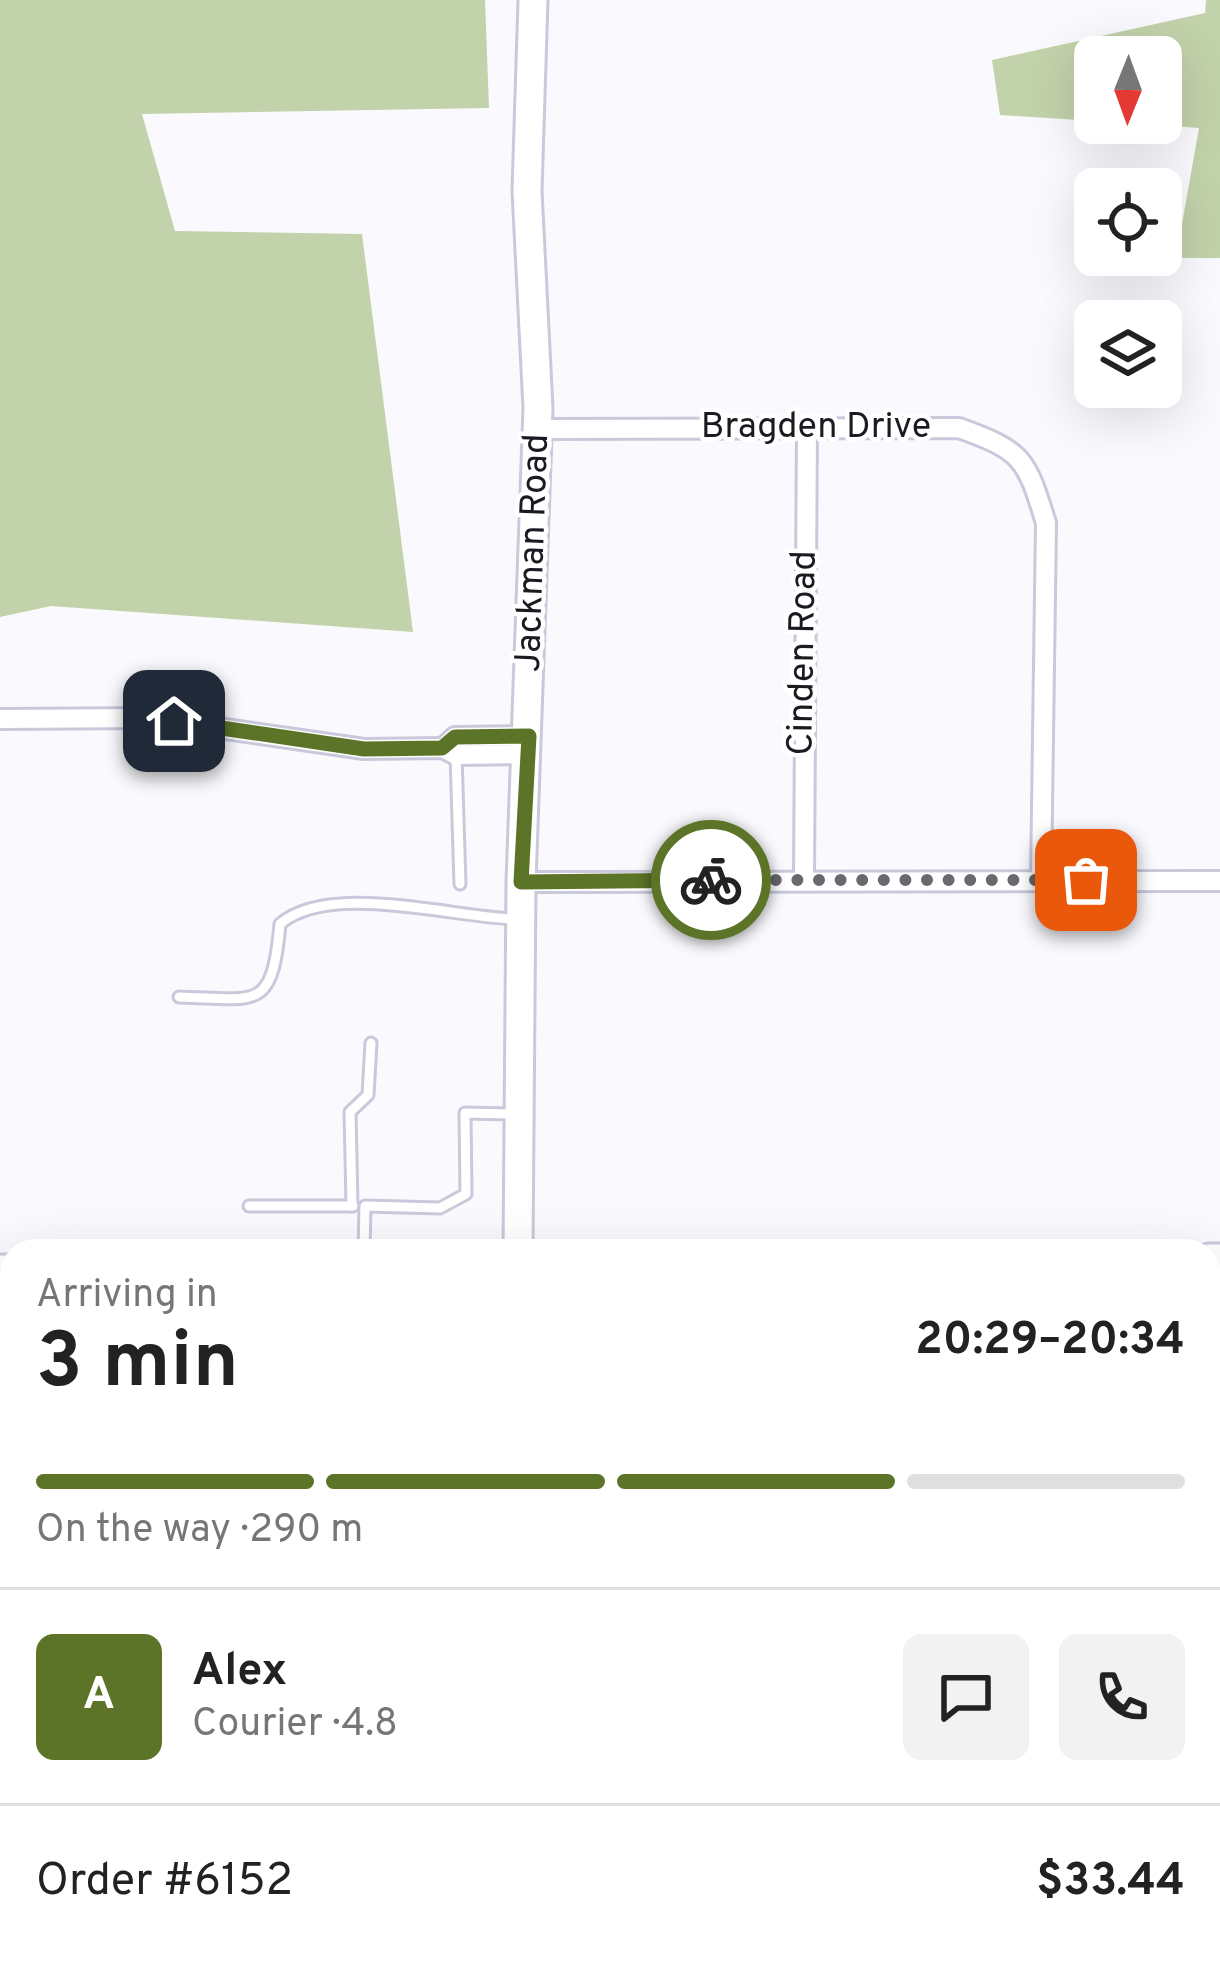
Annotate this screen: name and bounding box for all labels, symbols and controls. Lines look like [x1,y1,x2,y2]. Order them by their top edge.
north arrow [1074,36,1182,144]
map controls [1074,36,1182,408]
button: locate [1074,168,1182,276]
button: layers [1074,300,1182,408]
street label: Bragden Drive [701,405,931,451]
street label: Jackman Road [507,433,561,673]
street label: Cinden Road [779,550,829,756]
pin [123,670,225,772]
icon: home [141,688,207,754]
courier [651,820,771,940]
pin [1035,829,1137,931]
icon: bike [678,847,744,913]
icon: bag [1053,847,1119,913]
text: Arriving in [36,1272,218,1321]
text: 20:29–20:34 [915,1313,1185,1370]
text: 3 min [36,1316,239,1415]
text: On the way · 290 m [36,1507,363,1556]
button: chat [903,1634,1029,1760]
button: phone [1059,1634,1185,1760]
text: Alex [192,1644,287,1701]
text: A [83,1668,115,1725]
text: Courier · 4.8 [192,1701,398,1750]
text: Order #6152 [36,1854,293,1911]
text: $33.44 [1036,1854,1185,1911]

